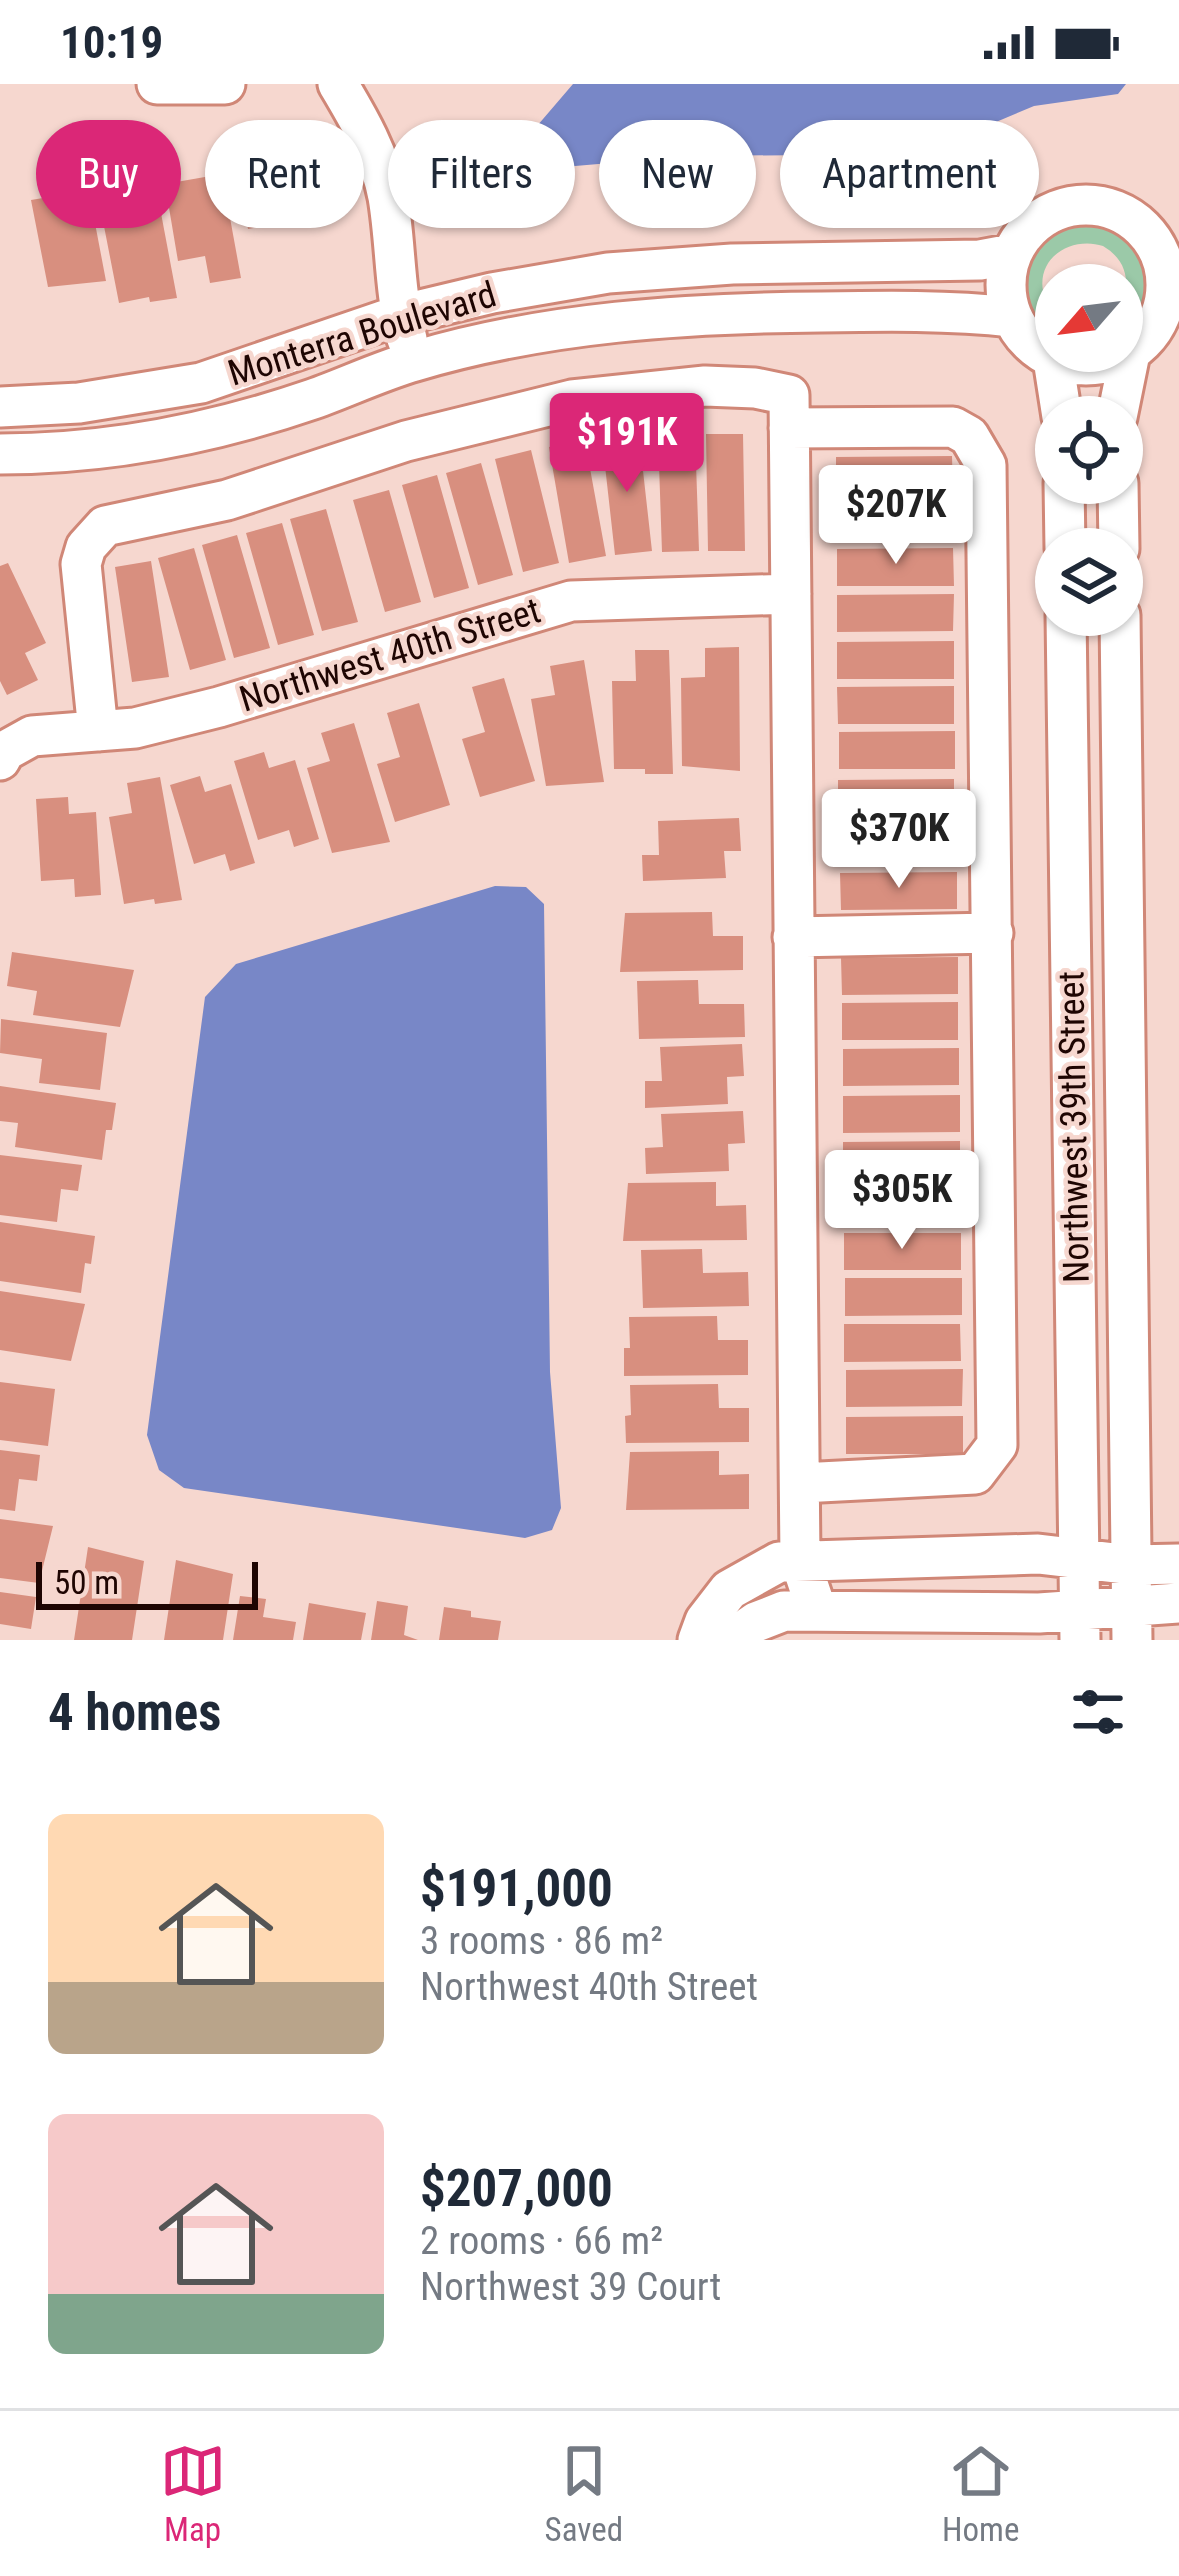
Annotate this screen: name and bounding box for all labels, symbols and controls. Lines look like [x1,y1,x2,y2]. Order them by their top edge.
text: 10:19 [60,16,163,69]
chip: Buy [36,120,181,228]
chip: Rent [205,120,364,228]
chip: Filters [388,120,575,228]
chip: New [599,120,756,228]
chip: Apartment [780,120,1039,228]
north arrow [1035,264,1143,372]
map controls [1035,264,1143,636]
street label: Monterra Boulevard [223,273,501,395]
pin: $191K [543,393,711,495]
button: locate [1035,396,1143,504]
text: $191K [577,409,677,455]
pin: $207K [812,465,980,567]
text: $207K [846,481,946,527]
button: layers [1035,528,1143,636]
street label: Northwest 40th Street [235,589,545,721]
pin: $370K [815,789,983,891]
text: $370K [849,805,949,851]
street label: Northwest 39th Street [1050,971,1098,1283]
pin: $305K [818,1150,986,1252]
text: $305K [852,1166,952,1212]
scale bar [36,1556,258,1609]
text: 50 m [54,1563,119,1602]
icon: filters [1065,1679,1131,1745]
text: 4 homes [48,1683,221,1742]
text: $191,000 [420,1859,613,1918]
icon: home [144,1862,288,2006]
text: 3 rooms · 86 m² [420,1918,663,1964]
text: Northwest 40th Street [420,1964,758,2010]
text: $207,000 [420,2159,613,2218]
icon: home [144,2162,288,2306]
text: 2 rooms · 66 m² [420,2218,663,2264]
text: Northwest 39 Court [420,2264,721,2310]
tab: Map [160,2438,226,2549]
tab: Saved [545,2438,623,2549]
tab: Home [942,2438,1019,2549]

